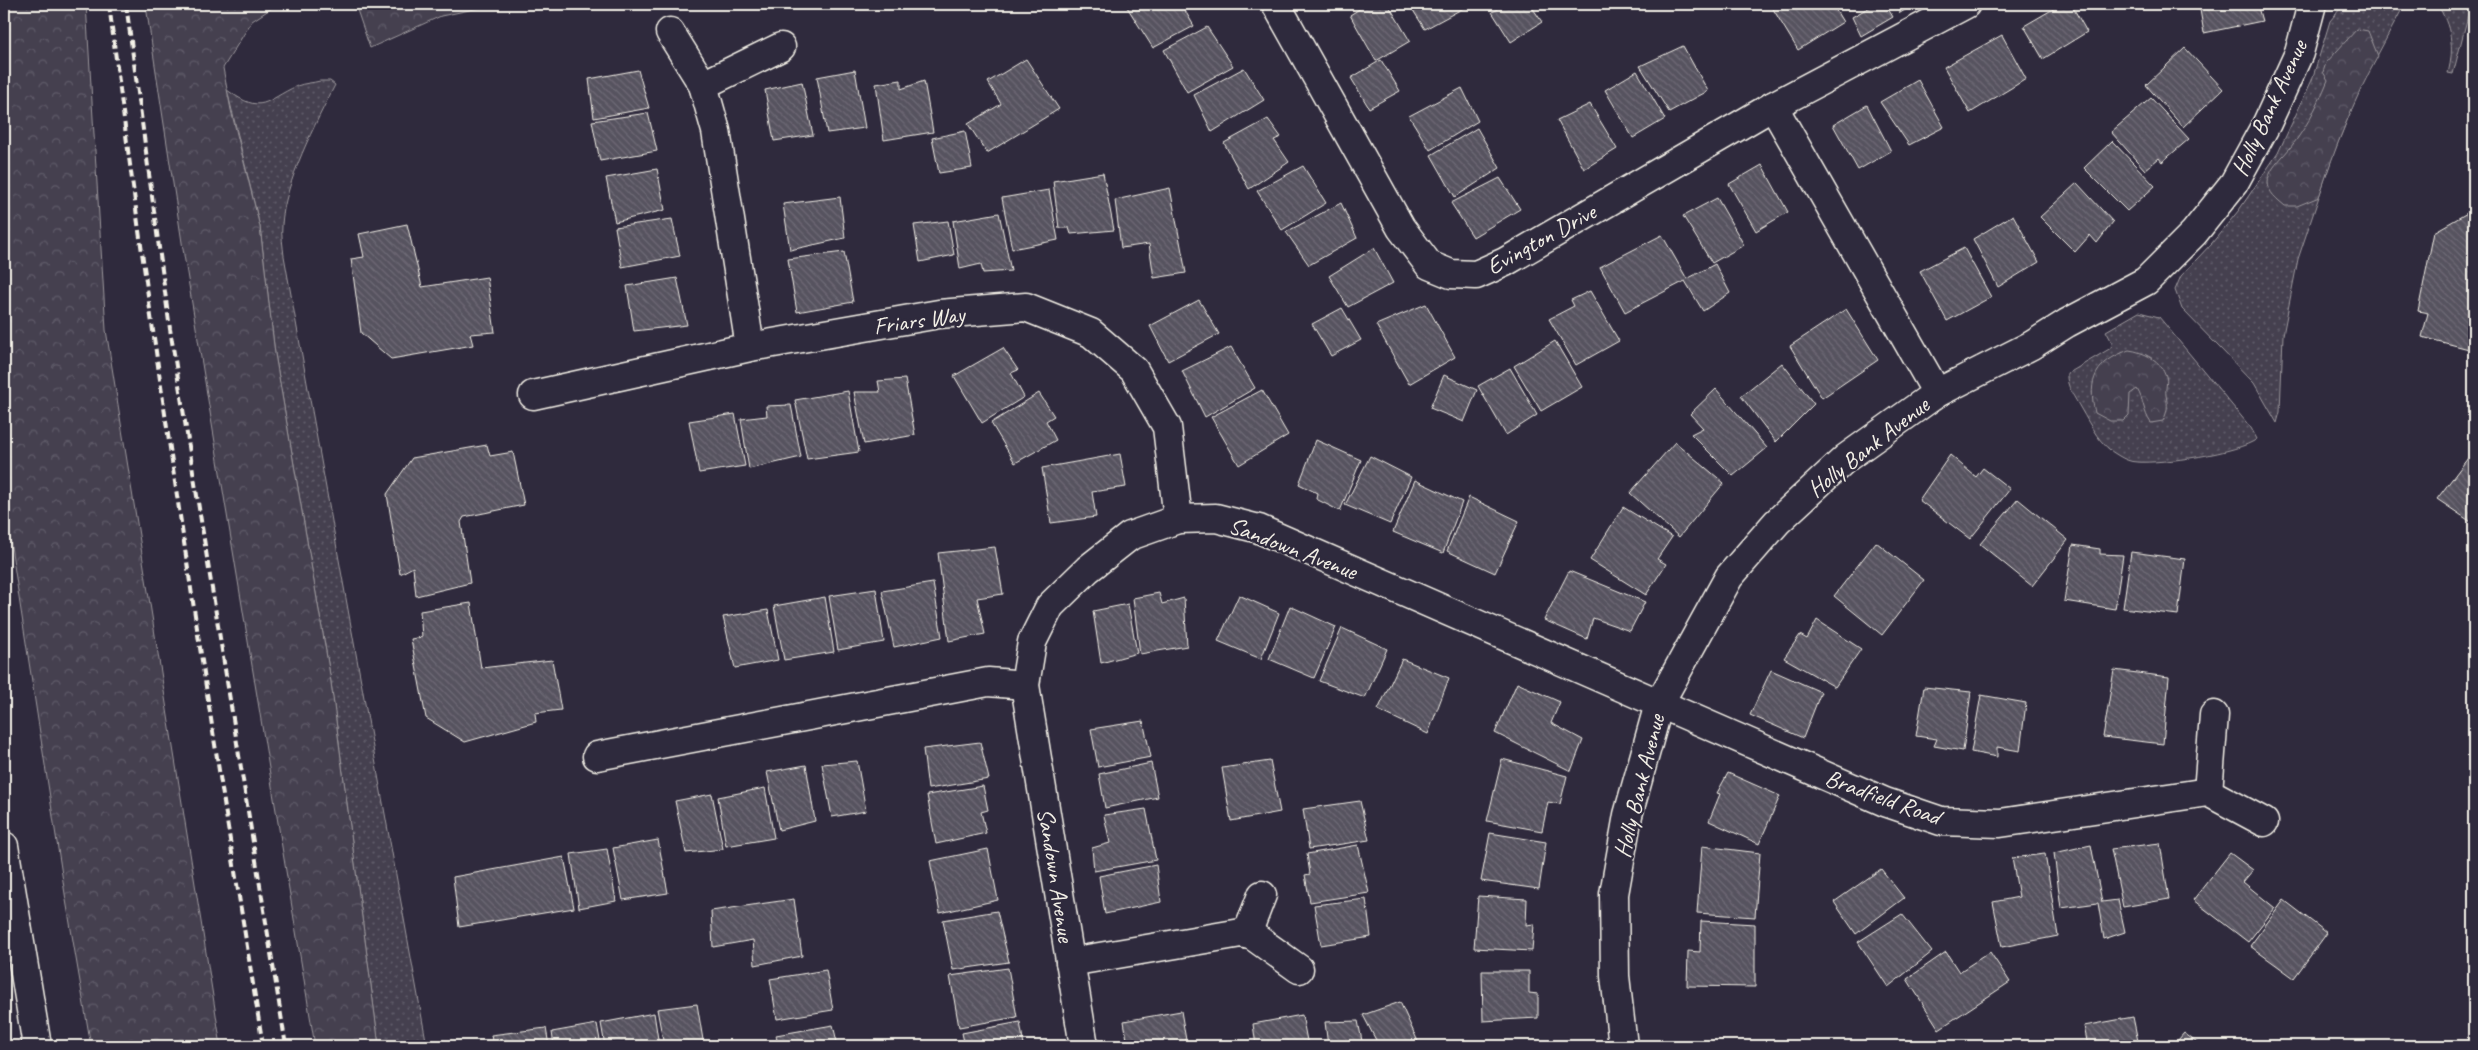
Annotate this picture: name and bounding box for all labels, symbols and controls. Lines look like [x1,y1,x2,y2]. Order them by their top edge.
street label: Holly Bank Avenue [2224,33,2314,181]
street label: Evington Drive [1481,196,1603,281]
street label: Friars Way [872,299,968,341]
street label: Holly Bank Avenue [1801,389,1937,504]
street label: Sandown Avenue [1225,510,1363,587]
street label: Holly Bank Avenue [1607,709,1672,861]
street label: Bradfield Road [1821,762,1948,833]
street label: Sandown Avenue [1031,806,1082,946]

